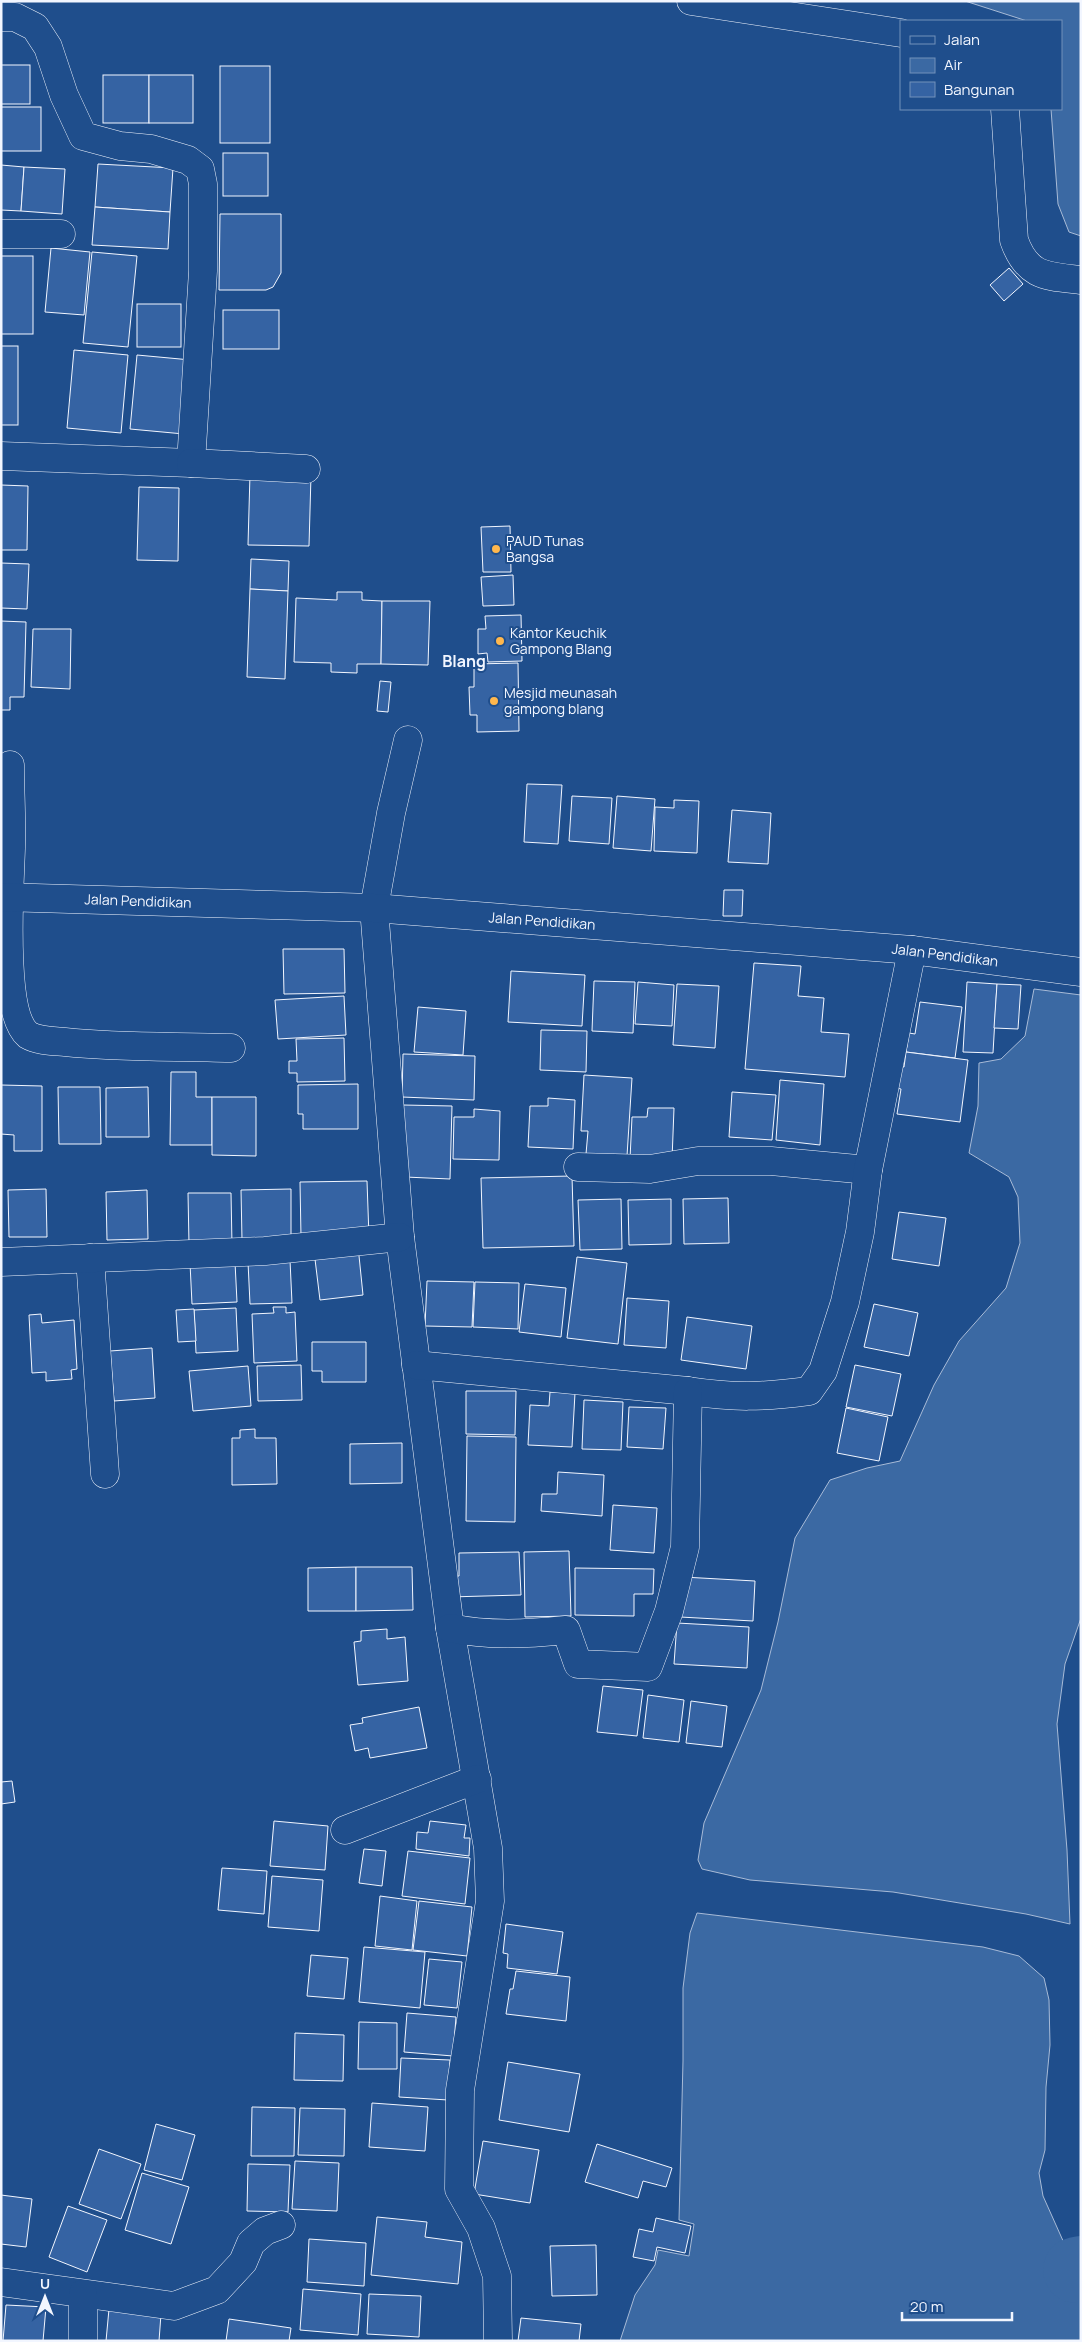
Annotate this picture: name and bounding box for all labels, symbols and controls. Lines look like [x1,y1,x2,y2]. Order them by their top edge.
legend [900,20,1062,110]
text: Jalan [944,29,980,50]
text: Air [944,54,963,75]
text: Bangunan [944,79,1014,100]
place label: PAUD Tunas Bangsa [506,531,584,566]
marker: PAUD Tunas Bangsa [490,543,502,555]
place label: Kantor Keuchik Gampong Blang [510,623,612,658]
marker: Kantor Keuchik Gampong Blang [494,635,506,647]
district label: Blang [442,650,486,672]
place label: Mesjid meunasah gampong blang [504,683,617,718]
marker: Mesjid meunasah gampong blang [488,695,500,707]
street label: Jalan Pendidikan [84,889,192,912]
street label: Jalan Pendidikan [488,907,596,934]
street label: Jalan Pendidikan [891,939,999,970]
north arrow [20,2272,70,2322]
text: U [40,2274,50,2293]
scale bar [902,2290,1012,2322]
text: 20 m [910,2296,943,2317]

